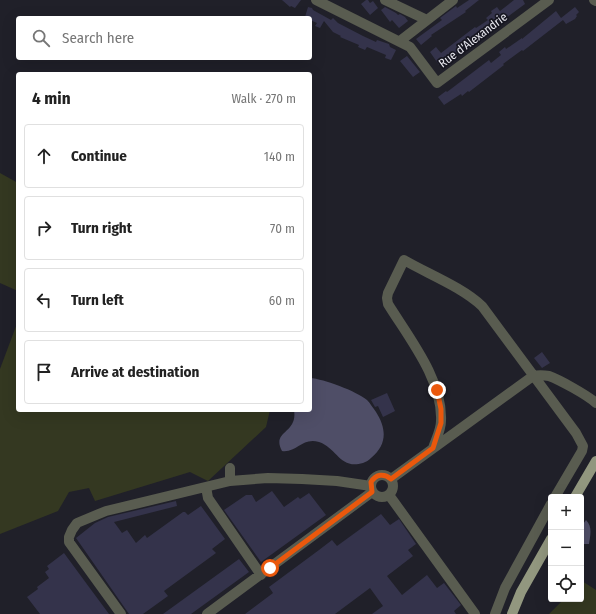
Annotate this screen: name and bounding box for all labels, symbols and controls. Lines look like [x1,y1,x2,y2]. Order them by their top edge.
street label: Rue d'Alexandrie [436,10,510,70]
search box [16,16,312,60]
icon: search [30,27,52,49]
text: Search here [62,29,134,47]
text: 4 min [32,88,71,109]
text: Walk · 270 m [231,91,296,106]
icon: ahead [33,145,55,167]
text: Continue [71,147,127,165]
text: 140 m [264,149,295,164]
icon: right [33,217,55,239]
text: Turn right [71,219,132,237]
text: 70 m [270,221,295,236]
icon: left [33,289,55,311]
text: Turn left [71,291,124,309]
text: 60 m [269,293,295,308]
icon: arrive [33,361,55,383]
text: Arrive at destination [71,363,199,381]
route end [428,381,446,399]
map controls [548,494,584,602]
button: + [548,494,584,530]
button: − [548,530,584,566]
route start [261,559,279,577]
button: locate [548,566,584,602]

